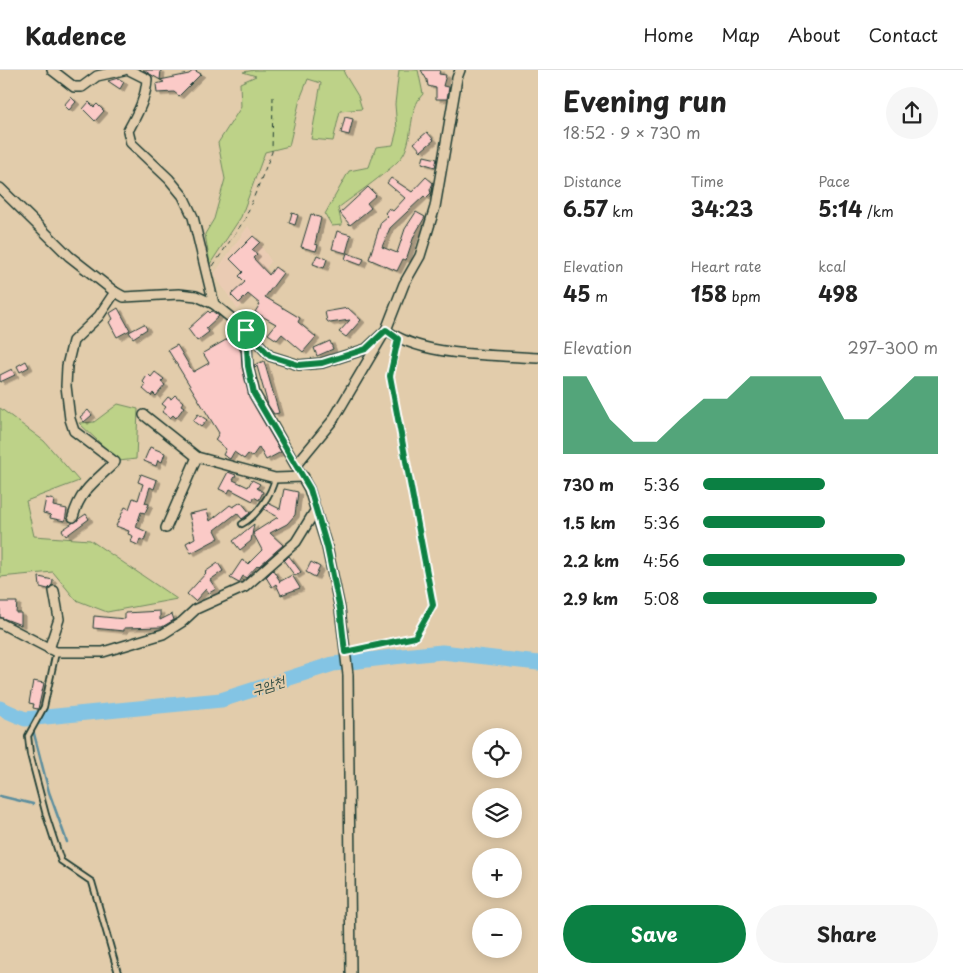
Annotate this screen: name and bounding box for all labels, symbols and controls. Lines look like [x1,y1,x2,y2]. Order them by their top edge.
text: Kadence [25,17,126,53]
text: Home [643,21,693,48]
text: Map [721,21,760,48]
text: About [788,21,840,48]
text: Contact [868,21,938,48]
text: Evening run [563,79,727,122]
button: share [886,87,938,139]
text: 18:52 · 9 × 730 m [563,120,701,144]
text: Distance [563,171,622,192]
text: Time [691,171,724,192]
text: Pace [818,171,850,192]
text: 6.57 [563,192,608,224]
text: 34:23 [691,192,753,224]
text: 5:14 [818,192,862,224]
text: km [608,201,633,222]
text: /km [862,201,894,222]
text: Elevation [563,256,623,277]
text: Heart rate [691,256,761,277]
text: kcal [818,256,846,277]
text: 45 [563,277,591,309]
text: 158 [691,277,727,309]
text: 498 [818,277,858,309]
text: m [591,286,608,307]
text: bpm [727,286,761,307]
pin [225,309,267,351]
icon: arrive [232,316,260,344]
text: Elevation [563,335,632,359]
text: 297–300 m [848,335,938,359]
text: 730 m [563,472,614,496]
text: 5:36 [643,472,680,496]
text: 1.5 km [563,510,616,534]
text: 5:36 [643,510,680,534]
text: 2.2 km [563,548,619,572]
text: 4:56 [643,548,680,572]
text: 2.9 km [563,586,618,610]
text: 5:08 [643,586,680,610]
water label: 구암천 [249,669,289,700]
map controls [472,728,522,958]
button: locate [472,728,522,778]
button: layers [472,788,522,838]
button: + [472,848,522,898]
button: Save [563,905,746,963]
button: Share [756,905,938,963]
button: − [472,908,522,958]

